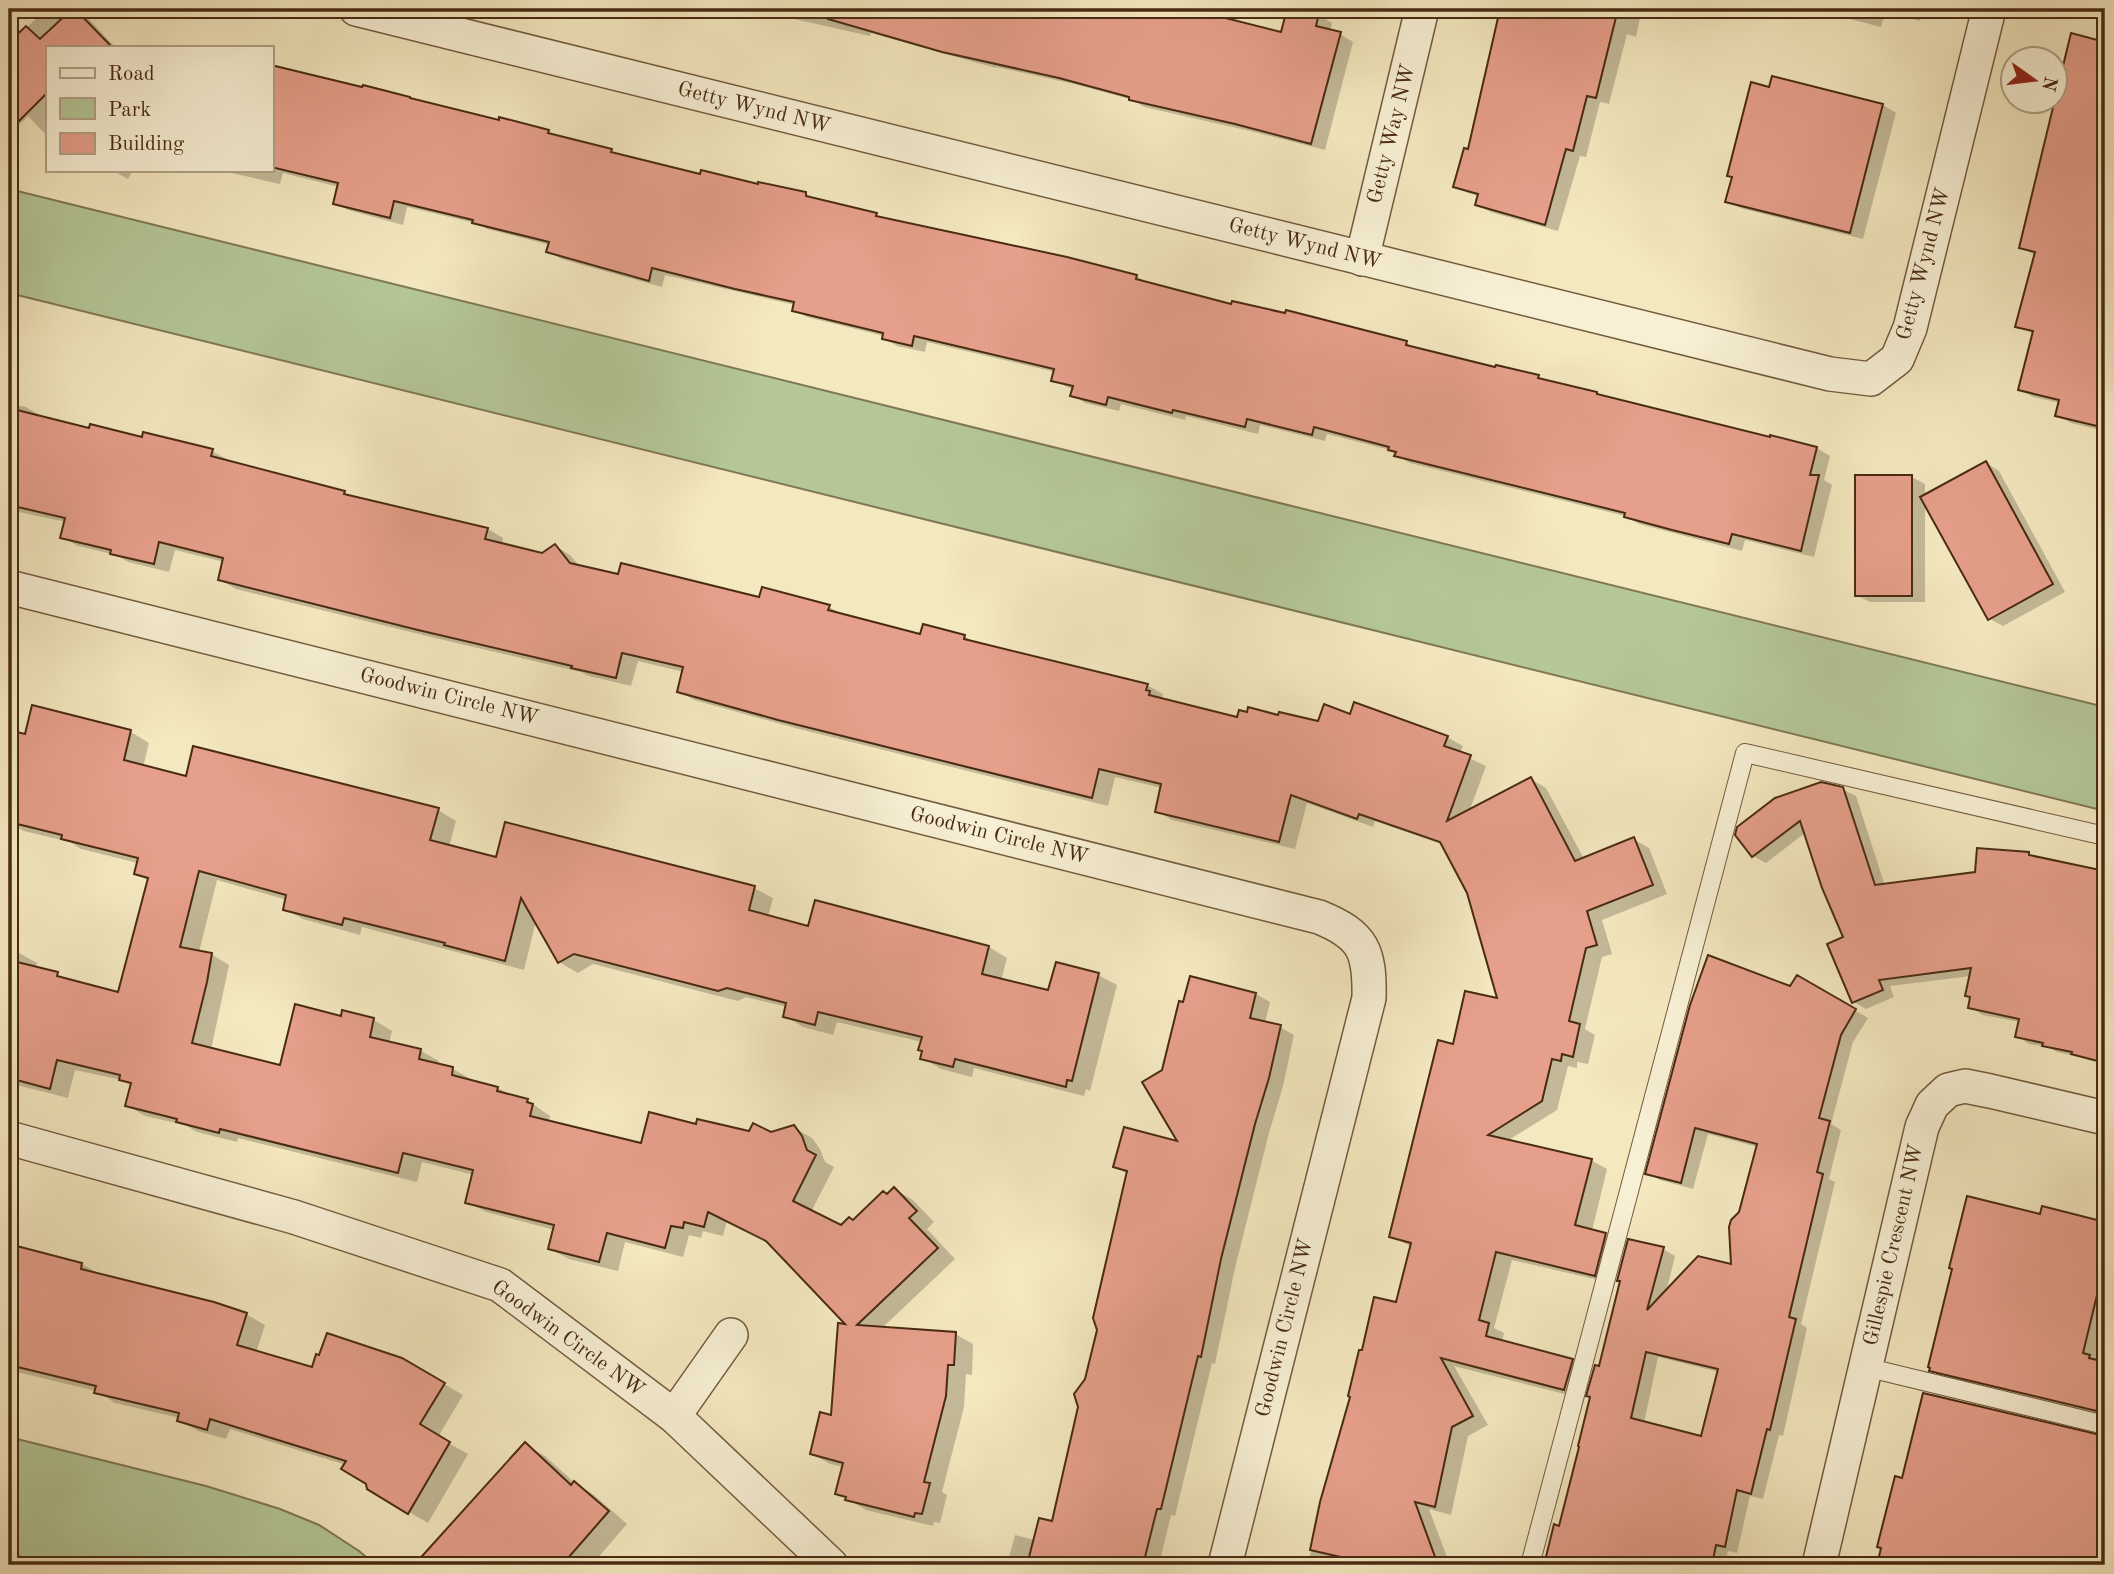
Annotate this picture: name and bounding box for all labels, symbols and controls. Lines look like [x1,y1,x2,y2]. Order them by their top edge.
legend [46,46,273,172]
north arrow [1998,46,2068,116]
street label: Getty Way NW [1365,62,1419,206]
text: Road [108,64,155,85]
text: N [2037,74,2059,93]
street label: Getty Wynd NW [675,79,833,137]
text: Park [108,100,151,121]
text: Building [108,134,185,155]
street label: Getty Wynd NW [1894,186,1954,342]
street label: Getty Wynd NW [1226,215,1384,273]
street label: Goodwin Circle NW [357,665,541,729]
street label: Goodwin Circle NW [907,804,1091,868]
street label: Gillespie Crescent NW [1861,1142,1927,1348]
street label: Goodwin Circle NW [1253,1236,1317,1420]
street label: Goodwin Circle NW [488,1277,648,1401]

